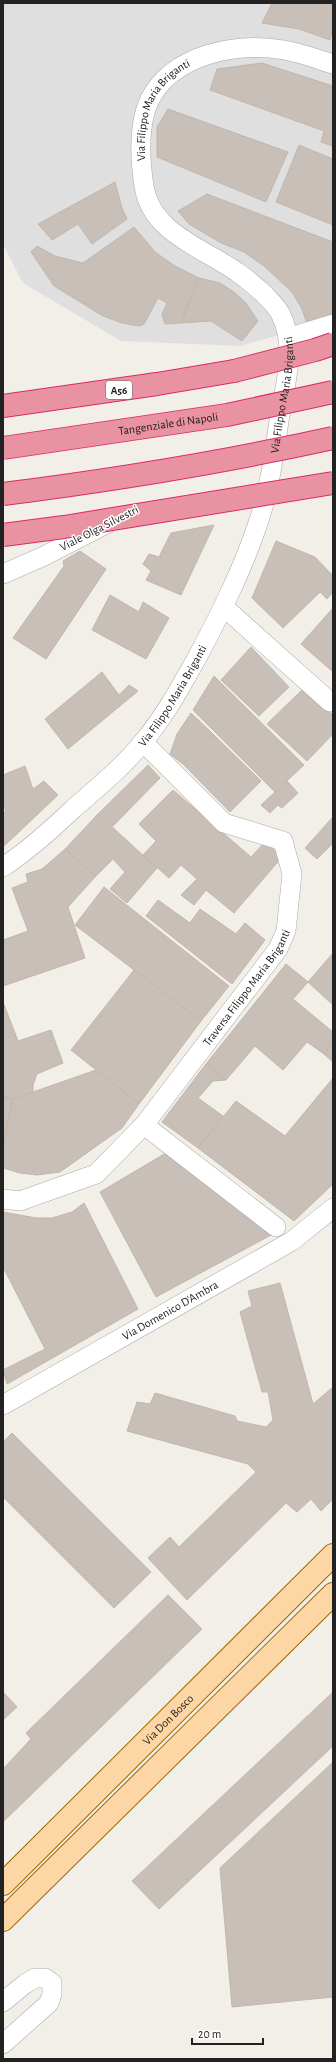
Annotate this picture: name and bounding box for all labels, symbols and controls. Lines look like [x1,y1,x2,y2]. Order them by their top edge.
street label: Via Filippo Maria Briganti [135,57,192,161]
street label: Via Filippo Maria Briganti [268,336,295,454]
road number: A56 [106,381,132,399]
street label: Tangenziale di Napoli [117,410,219,437]
street label: Viale Olga Silvestri [58,503,140,553]
street label: Via Filippo Maria Briganti [136,643,209,749]
street label: Traversa Filippo Maria Briganti [200,927,292,1048]
street label: Via Domenico D'Ambra [120,1278,220,1342]
street label: Via Don Bosco [140,1692,196,1747]
scale bar [192,2020,263,2046]
text: 20 m [198,2028,221,2040]

